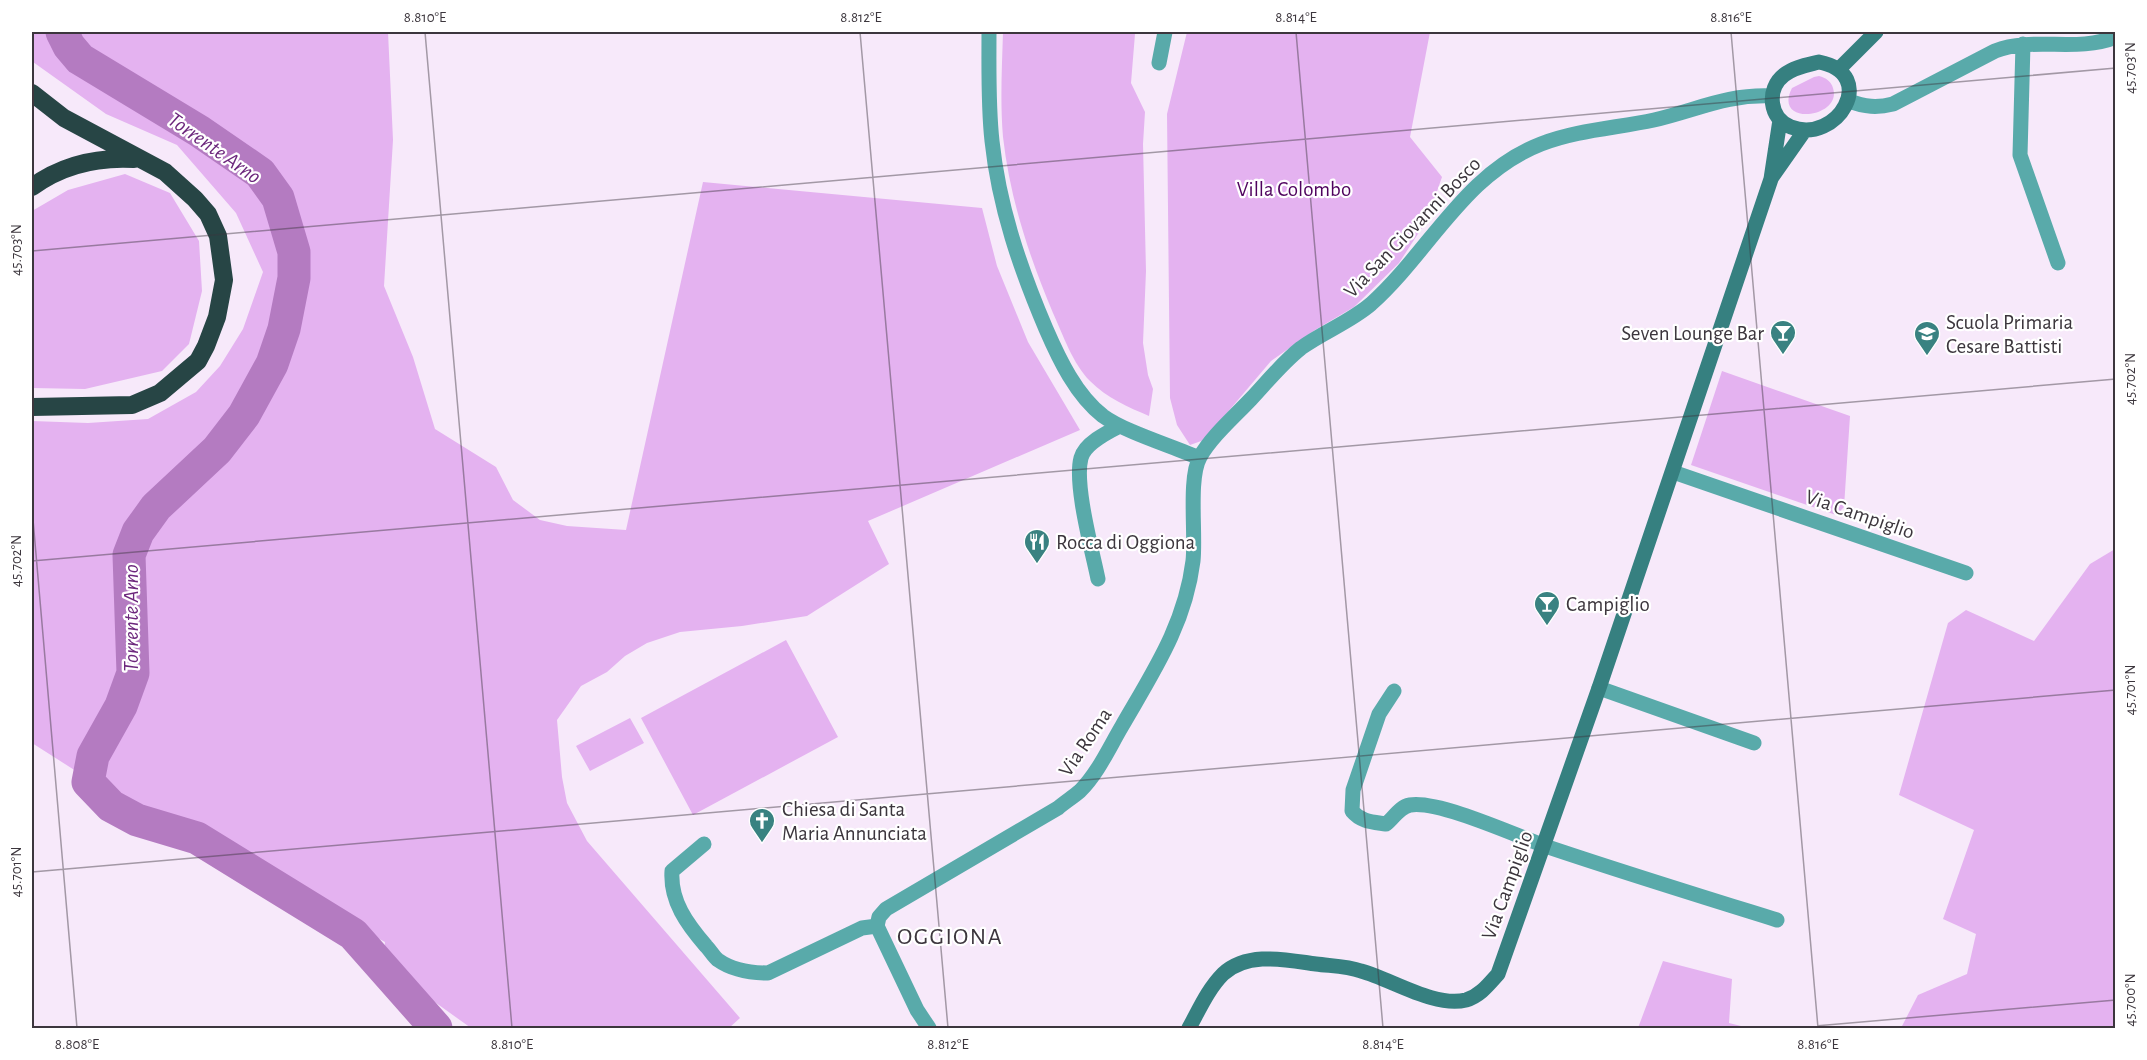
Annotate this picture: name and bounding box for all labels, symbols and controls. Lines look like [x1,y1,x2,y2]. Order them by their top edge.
text: 8.810°E [404,10,446,25]
text: 8.812°E [840,10,882,25]
text: 8.814°E [1275,10,1317,25]
text: 8.816°E [1710,10,1752,25]
text: 45.703°N [2123,42,2138,94]
water label: Torrente Arno [164,108,265,188]
street label: Via San Giovanni Bosco [1340,153,1485,302]
park label: Villa Colombo [1237,179,1351,200]
text: 45.703°N [9,224,24,276]
place label: Scuola Primaria Cesare Battisti [1946,312,2074,357]
bar icon: Seven Lounge Bar [1768,318,1798,356]
school or university icon: Scuola Primaria Cesare Battisti [1912,319,1942,357]
place label: Seven Lounge Bar [1621,323,1764,344]
text: 45.702°N [2123,353,2138,405]
street label: Via Campiglio [1803,486,1917,543]
restaurant icon: Rocca di Oggiona [1022,527,1052,565]
place label: Rocca di Oggiona [1056,532,1196,553]
text: 45.702°N [9,535,24,587]
water label: Torrente Arno [120,564,142,672]
bar icon: Campiglio [1532,589,1562,627]
place label: Campiglio [1566,594,1650,615]
text: 45.701°N [2123,665,2138,715]
street label: Via Roma [1055,704,1116,780]
place label: Chiesa di Santa Maria Annunciata [782,799,927,844]
church icon: Chiesa di Santa Maria Annunciata [747,806,777,844]
street label: Via Campiglio [1478,828,1537,942]
text: 45.701°N [9,847,24,897]
district label: OGGIONA [897,925,1003,949]
text: 45.700°N [2123,973,2138,1027]
text: 8.808°E [55,1037,99,1052]
text: 8.810°E [491,1037,533,1052]
text: 8.812°E [927,1037,969,1052]
text: 8.814°E [1362,1037,1404,1052]
text: 8.816°E [1797,1037,1839,1052]

